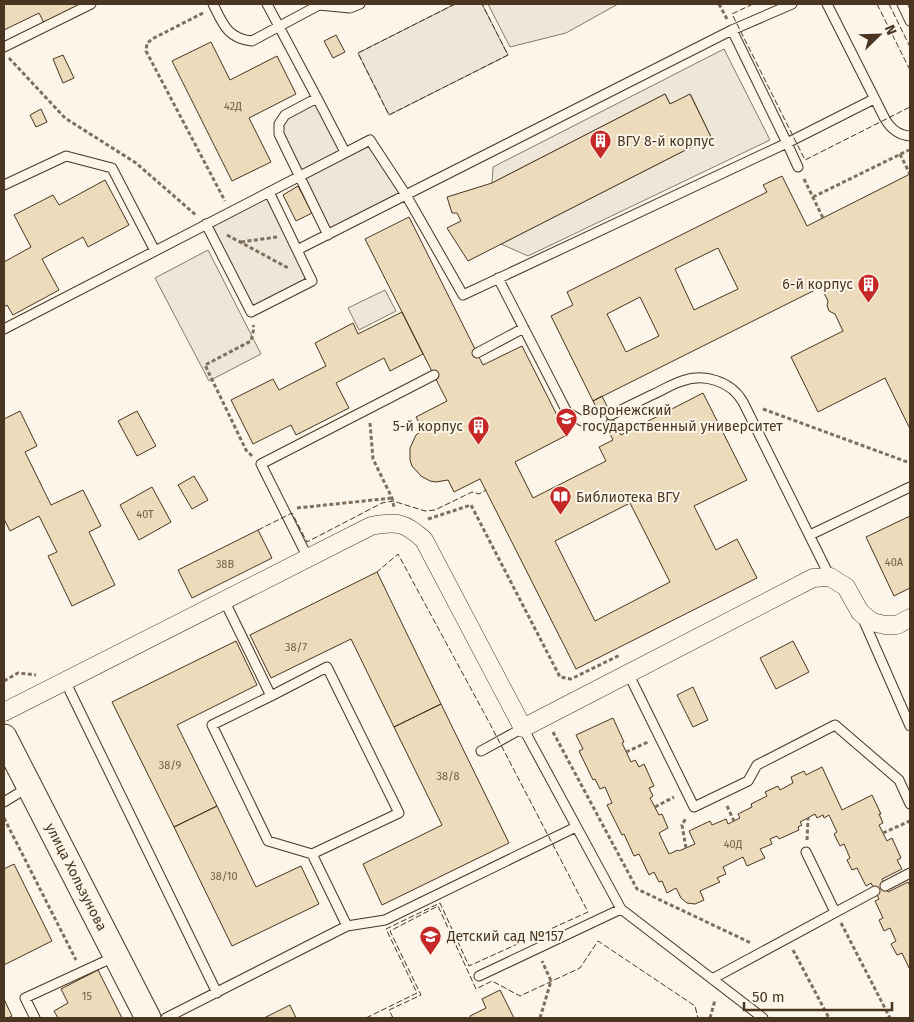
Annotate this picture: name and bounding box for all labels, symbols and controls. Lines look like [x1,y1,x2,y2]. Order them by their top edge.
north arrow [854,10,904,60]
text: N [881,23,900,38]
house number: 42Д [224,100,242,113]
building icon: ВГУ 8-й корпус [589,129,613,160]
place label: ВГУ 8-й корпус [617,133,715,150]
building icon: 6-й корпус [857,272,881,303]
place label: 6-й корпус [782,276,853,293]
place label: Воронежский государственный университет [582,402,783,435]
school or university icon: Воронежский государственный университет [554,406,578,437]
building icon: 5-й корпус [467,414,491,445]
place label: 5-й корпус [393,418,463,435]
library icon: Библиотека ВГУ [548,485,572,516]
place label: Библиотека ВГУ [576,489,680,506]
house number: 40Т [136,508,154,521]
house number: 40А [885,556,904,569]
house number: 38В [216,558,234,571]
house number: 38/7 [285,641,307,654]
house number: 38/9 [159,759,182,772]
house number: 38/8 [436,770,460,783]
street label: улица Хользунова [41,820,111,934]
house number: 40Д [724,838,743,851]
house number: 38/10 [210,870,238,883]
school or university icon: Детский сад №157 [419,924,443,955]
place label: Детский сад №157 [446,928,564,945]
scale bar [744,980,892,1012]
text: 50 m [752,988,785,1006]
house number: 15 [82,990,93,1003]

